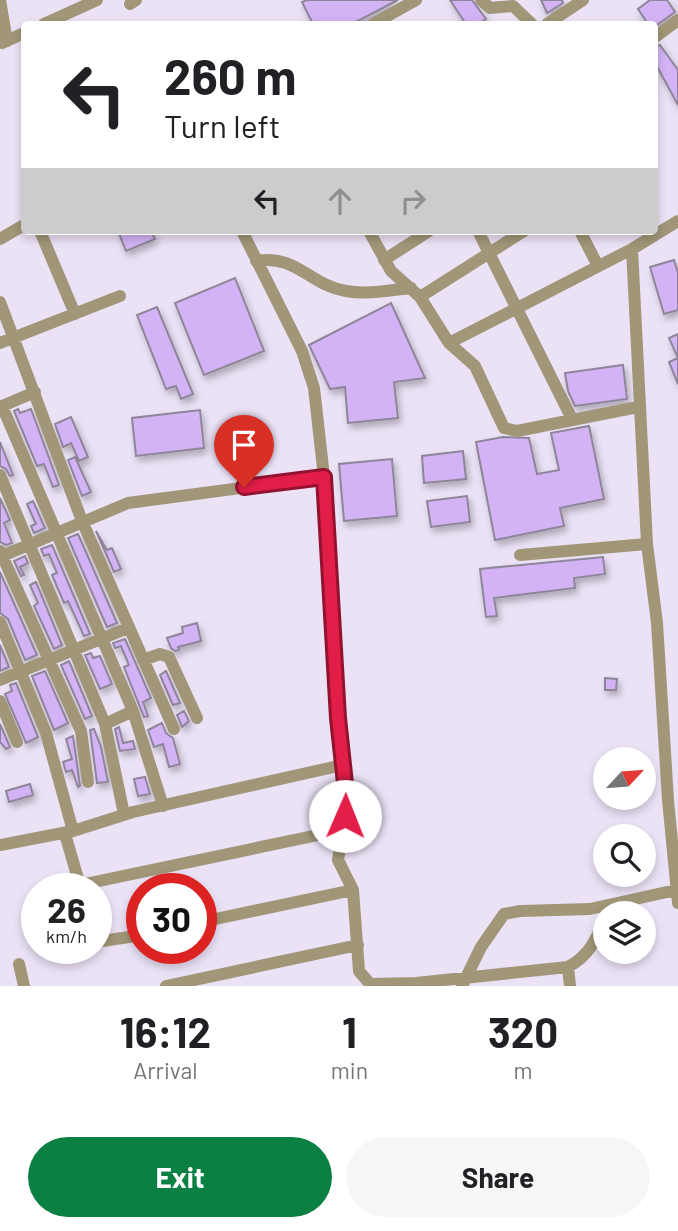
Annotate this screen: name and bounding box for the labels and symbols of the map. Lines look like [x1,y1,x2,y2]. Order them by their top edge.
pin [214,415,274,487]
north arrow [593,747,656,810]
position arrow [308,779,382,853]
speed limit sign: 30 [126,873,217,964]

